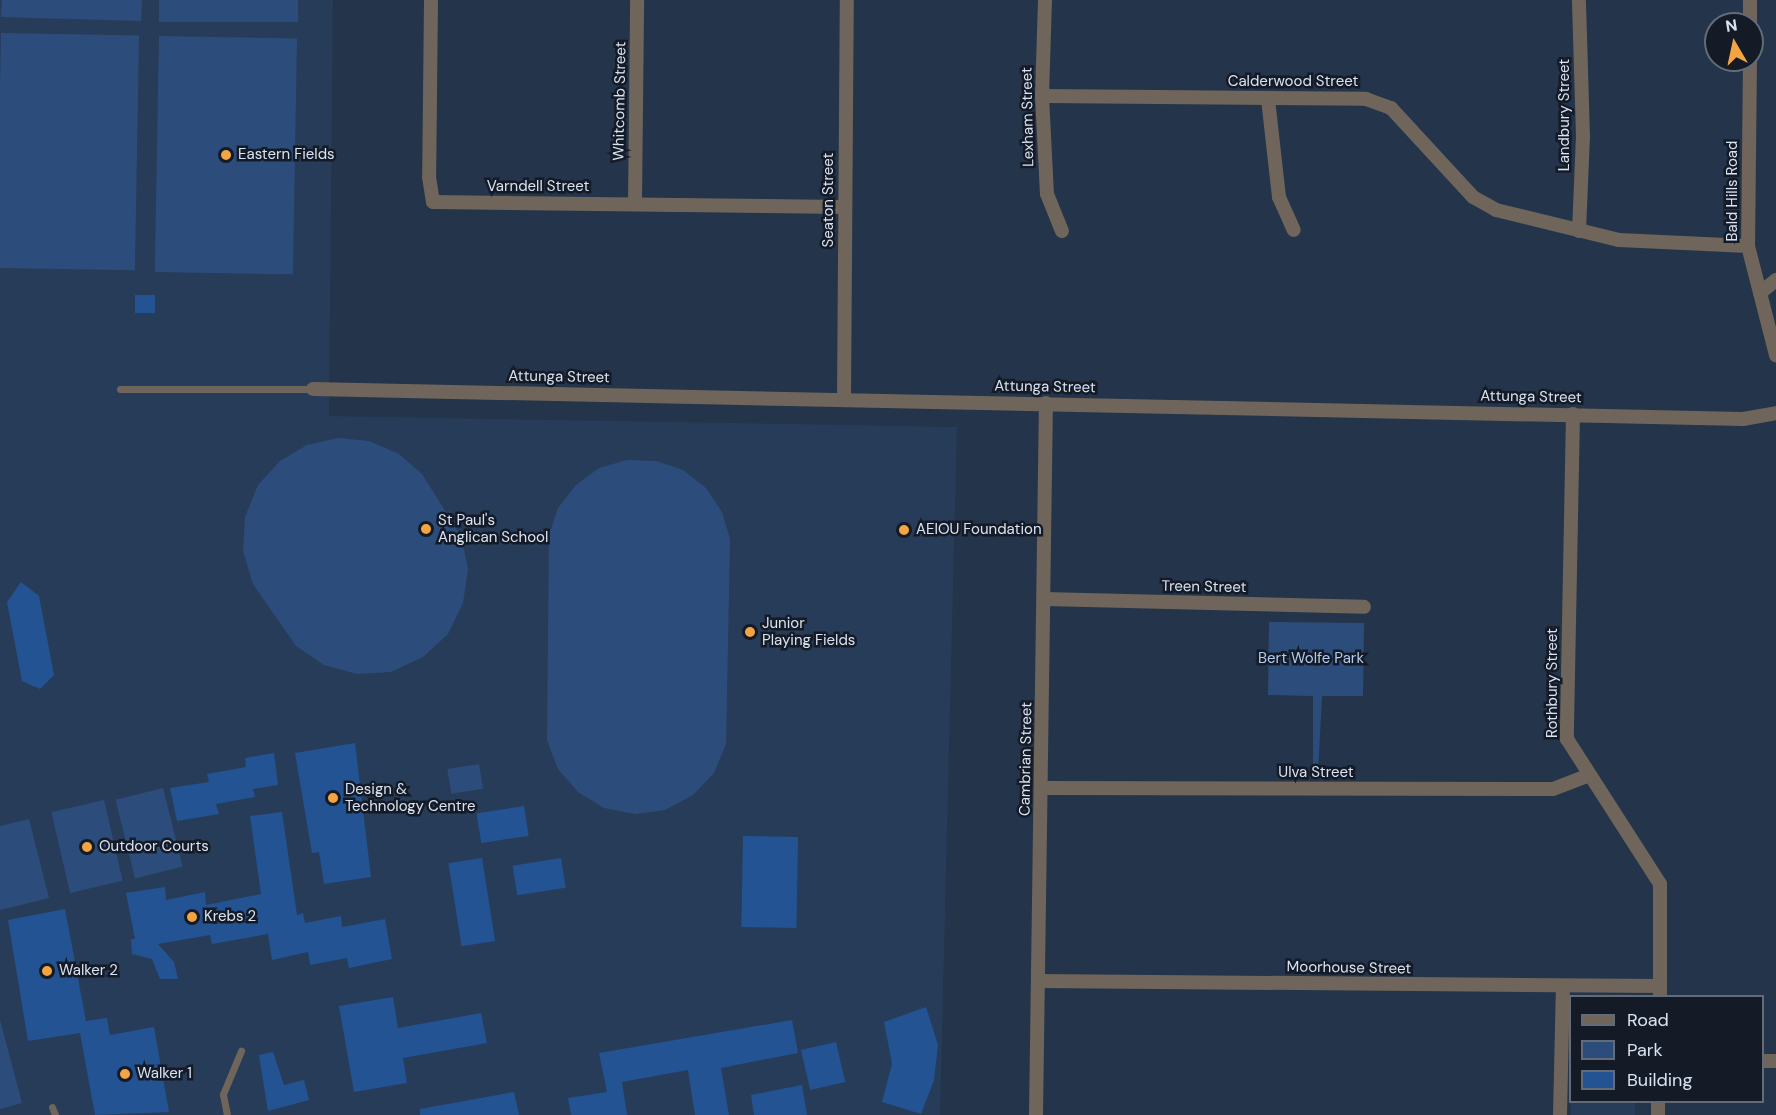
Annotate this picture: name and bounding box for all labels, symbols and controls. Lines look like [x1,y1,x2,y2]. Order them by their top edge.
north arrow [1704,12,1764,72]
text: N [1724,14,1739,37]
street label: Whitcomb Street [610,41,630,161]
street label: Landbury Street [1556,59,1574,171]
street label: Lexham Street [1018,67,1038,167]
street label: Calderwood Street [1228,73,1358,91]
street label: Bald Hills Road [1724,141,1742,241]
place label: Eastern Fields [238,146,335,164]
marker: Eastern Fields [219,148,233,162]
street label: Seaton Street [820,153,838,247]
street label: Varndell Street [487,178,589,196]
street label: Attunga Street [508,367,610,387]
street label: Attunga Street [994,377,1096,397]
street label: Attunga Street [1480,387,1582,407]
place label: St Paul's Anglican School [438,511,548,546]
place label: AEIOU Foundation [916,521,1042,539]
marker: St Paul's Anglican School [419,522,433,536]
marker: AEIOU Foundation [897,523,911,537]
street label: Treen Street [1161,577,1247,597]
place label: Junior Playing Fields [762,614,855,649]
marker: Junior Playing Fields [743,625,757,639]
street label: Rothbury Street [1544,628,1562,738]
park label: Bert Wolfe Park [1258,650,1364,668]
street label: Cambrian Street [1016,702,1036,816]
street label: Ulva Street [1278,764,1354,782]
place label: Design & Technology Centre [345,780,475,815]
marker: Design & Technology Centre [326,791,340,805]
place label: Outdoor Courts [99,838,209,856]
marker: Outdoor Courts [80,840,94,854]
place label: Krebs 2 [204,908,256,926]
marker: Krebs 2 [185,910,199,924]
street label: Moorhouse Street [1287,958,1411,978]
place label: Walker 2 [59,962,118,980]
marker: Walker 2 [40,964,54,978]
legend [1569,995,1764,1103]
text: Road [1627,1008,1669,1032]
text: Park [1627,1038,1663,1062]
place label: Walker 1 [137,1065,192,1083]
marker: Walker 1 [118,1067,132,1081]
text: Building [1627,1068,1692,1092]

